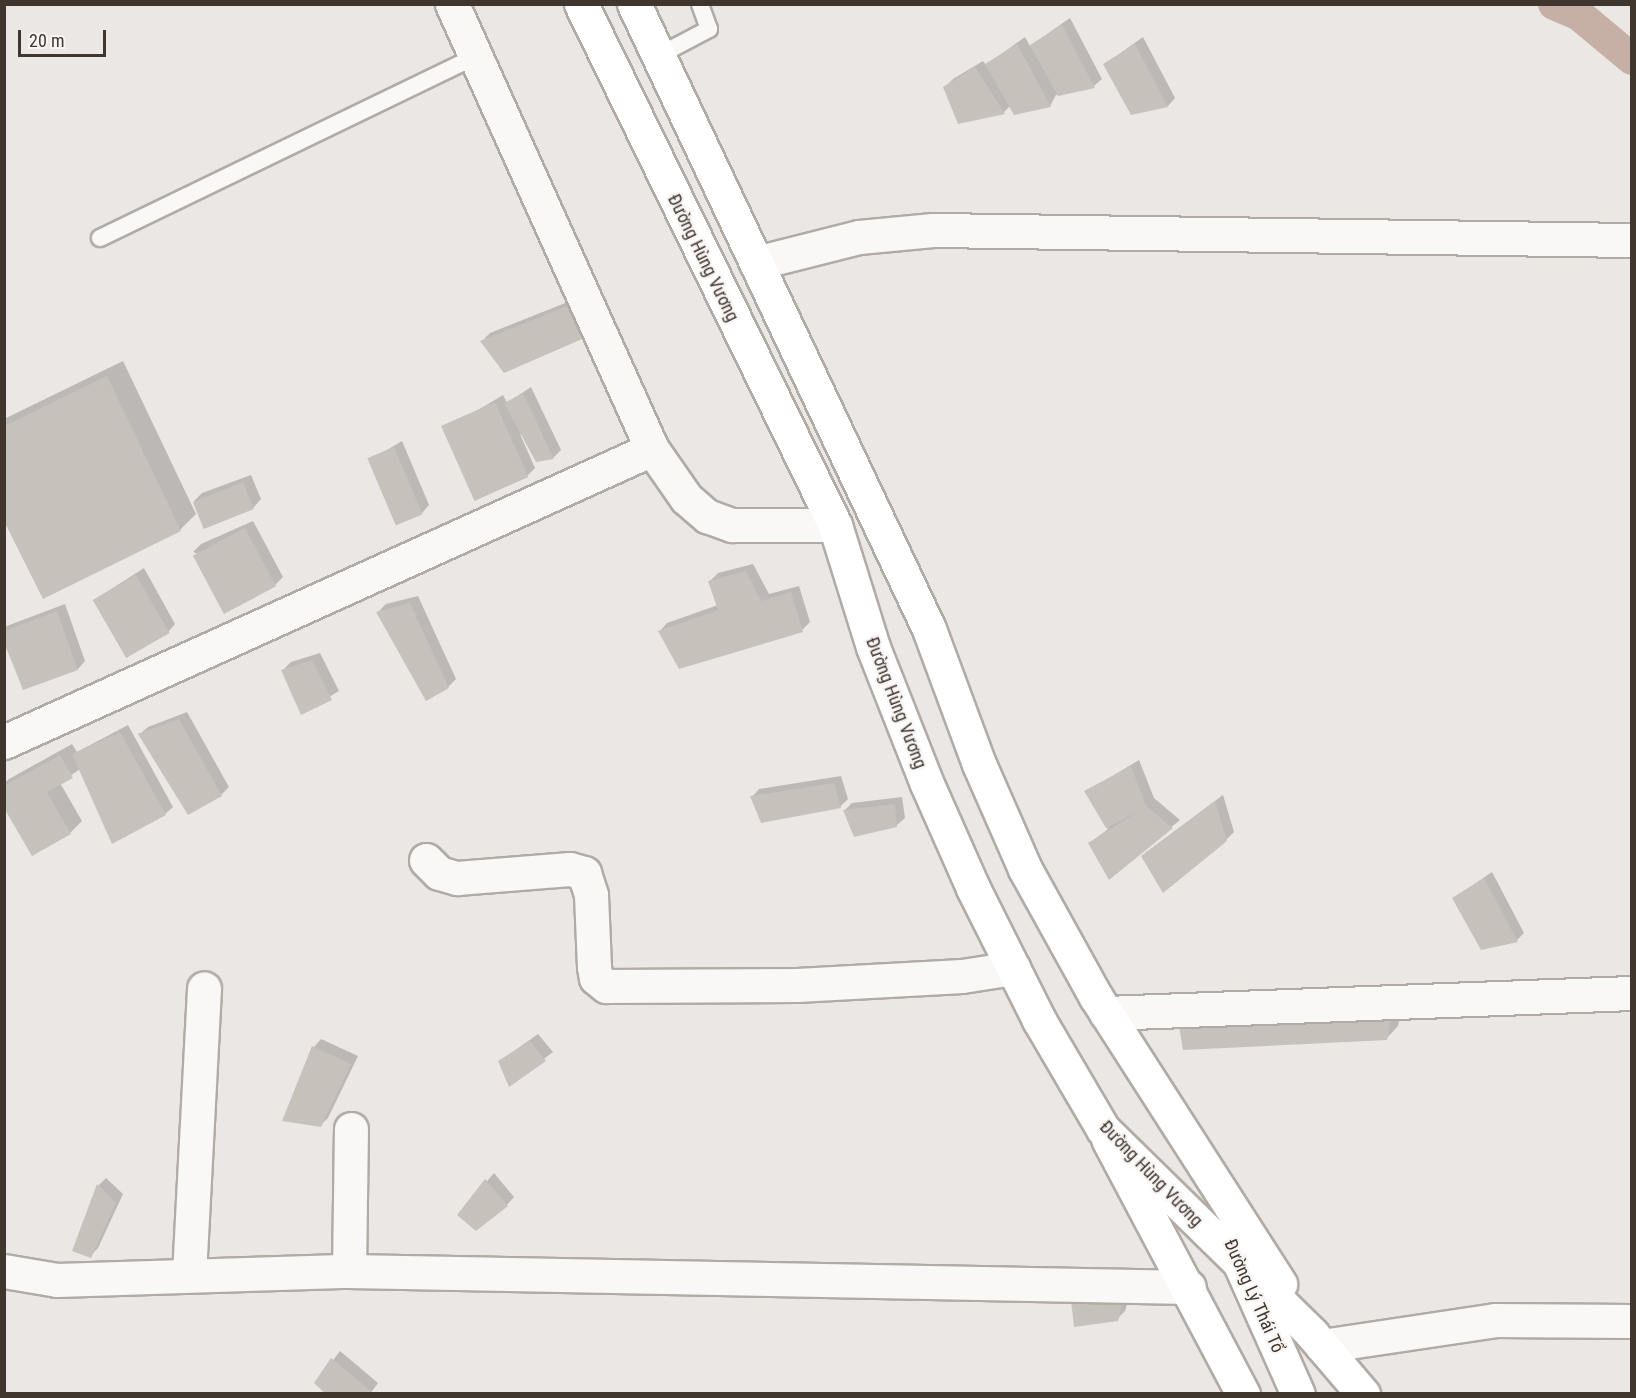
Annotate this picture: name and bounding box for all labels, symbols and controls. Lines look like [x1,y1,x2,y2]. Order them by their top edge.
scale bar [21,18,110,56]
text: 20 m [29,30,64,51]
street label: Đường Hùng Vương [663,191,743,325]
street label: Đường Hùng Vương [861,634,931,772]
street label: Đường Hùng Vương [1095,1116,1207,1232]
street label: Đường Lý Thái Tổ [1219,1236,1289,1356]

